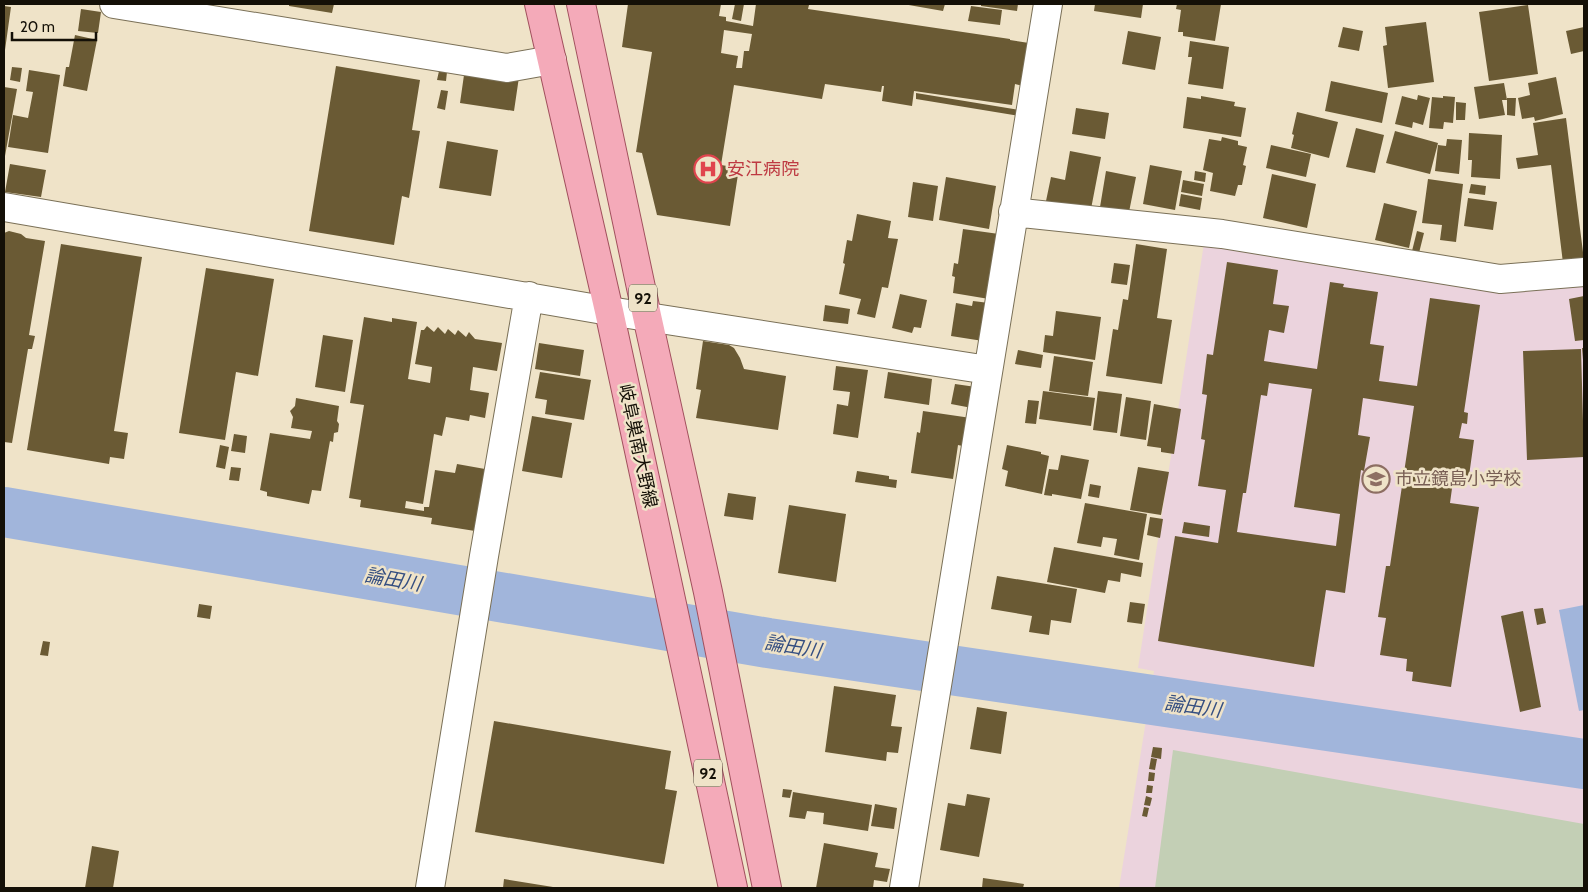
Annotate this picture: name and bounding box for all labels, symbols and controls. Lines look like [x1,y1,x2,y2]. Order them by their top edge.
scale bar [12,10,96,42]
text: 20 m [20,18,55,36]
hospital icon: 安江病院 [693,154,723,184]
place label: 安江病院 [727,158,799,180]
road number: 92 [629,284,657,312]
street label: 岐阜巣南大野線 [614,382,662,510]
school or university icon: 市立鏡島小学校 [1361,464,1391,494]
place label: 市立鏡島小学校 [1395,468,1521,490]
water label: 論田川 [363,563,425,596]
water label: 論田川 [763,631,825,663]
water label: 論田川 [1163,691,1225,722]
road number: 92 [694,760,722,786]

